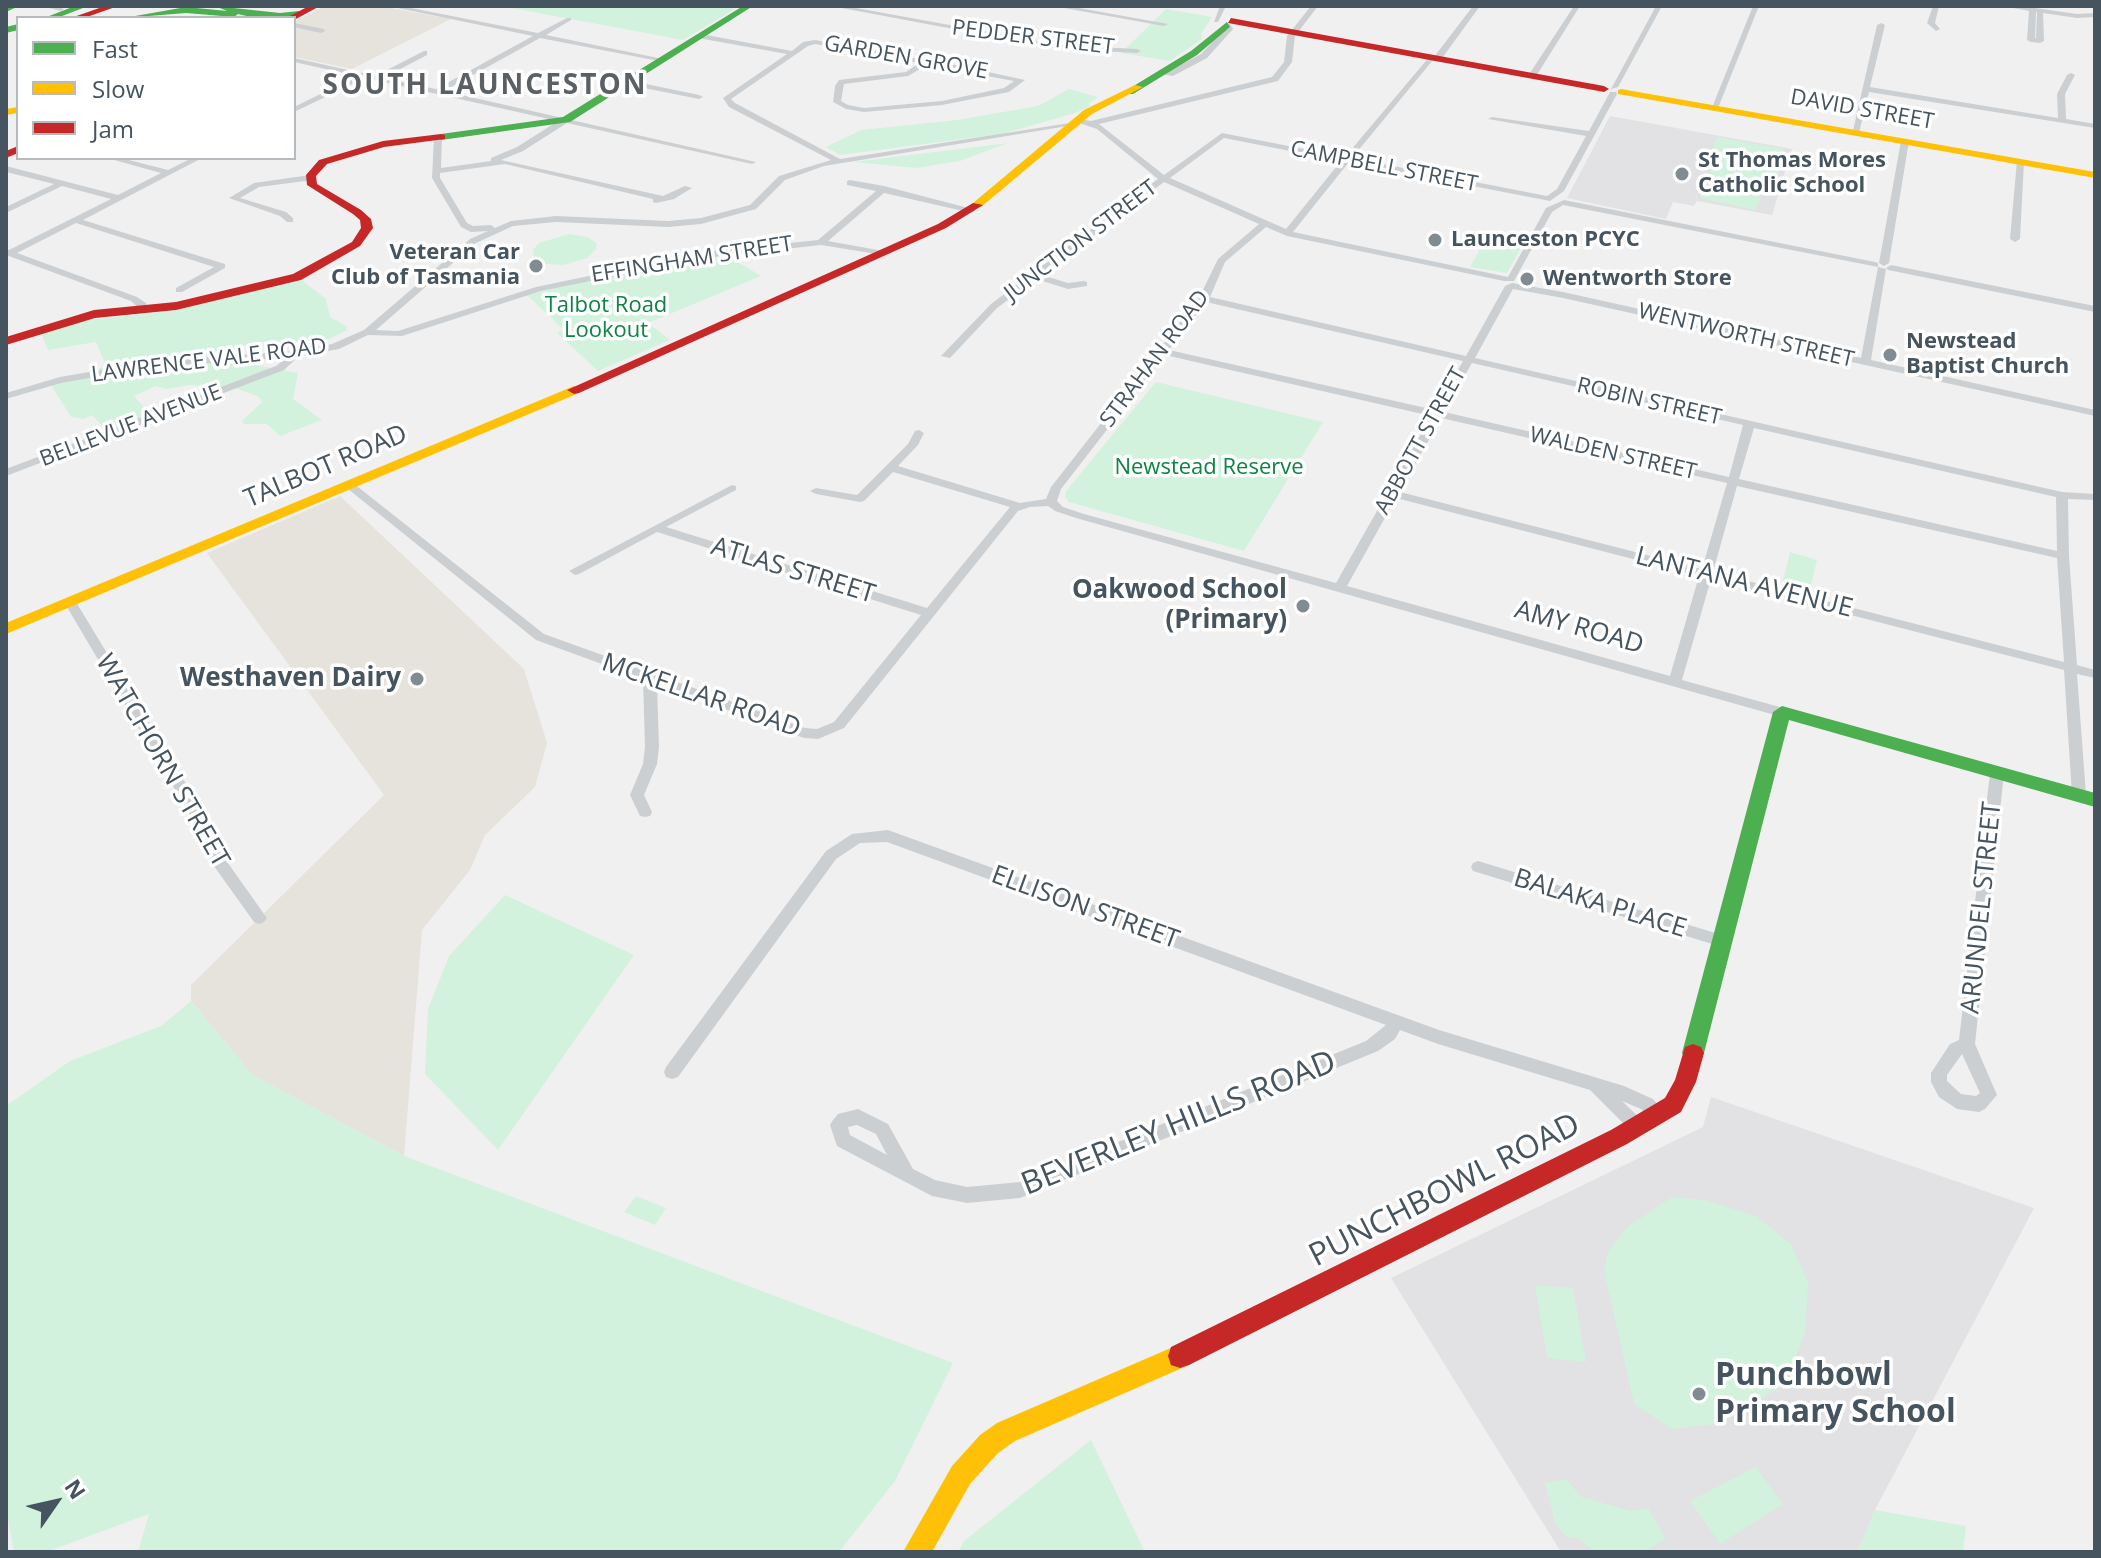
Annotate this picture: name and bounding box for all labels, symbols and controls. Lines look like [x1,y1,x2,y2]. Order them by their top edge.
street label: PEDDER STREET [950,15,1116,61]
legend [16,16,296,160]
street label: GARDEN GROVE [822,31,990,85]
text: Fast [92,32,138,65]
district label: SOUTH LAUNCESTON [322,69,648,103]
text: Slow [92,72,144,105]
street label: DAVID STREET [1788,84,1936,136]
text: Jam [92,112,134,145]
street label: CAMPBELL STREET [1288,136,1480,198]
place label: St Thomas Mores Catholic School [1698,148,1886,200]
marker: St Thomas Mores Catholic School [1673,165,1691,183]
street label: JUNCTION STREET [999,175,1163,307]
place label: Launceston PCYC [1451,227,1640,253]
street label: EFFINGHAM STREET [589,231,795,289]
marker: Launceston PCYC [1426,231,1444,249]
place label: Veteran Car Club of Tasmania [331,240,520,292]
marker: Veteran Car Club of Tasmania [527,257,545,275]
place label: Wentworth Store [1543,266,1732,292]
marker: Wentworth Store [1518,270,1536,288]
street label: STRAHAN ROAD [1095,285,1215,433]
park label: Talbot Road Lookout [545,293,667,344]
street label: WENTWORTH STREET [1636,298,1856,374]
place label: Newstead Baptist Church [1906,329,2069,380]
street label: LAWRENCE VALE ROAD [90,333,328,389]
marker: Newstead Baptist Church [1881,346,1899,364]
street label: ABBOTT STREET [1370,363,1472,519]
street label: ROBIN STREET [1574,373,1724,431]
street label: BELLEVUE AVENUE [36,379,226,473]
street label: TALBOT ROAD [240,419,412,515]
street label: WALDEN STREET [1527,422,1699,486]
park label: Newstead Reserve [1114,455,1304,481]
street label: ATLAS STREET [707,531,879,611]
street label: LANTANA AVENUE [1632,541,1856,625]
place label: Oakwood School (Primary) [1072,575,1287,636]
street label: AMY ROAD [1511,595,1647,661]
marker: Oakwood School (Primary) [1294,597,1312,615]
street label: MCKELLAR ROAD [598,647,804,745]
street label: WATCHORN STREET [88,649,236,873]
place label: Westhaven Dairy [180,663,401,695]
marker: Westhaven Dairy [408,670,426,688]
street label: ARUNDEL STREET [1955,801,2009,1015]
street label: ELLISON STREET [987,860,1183,956]
street label: BALAKA PLACE [1510,863,1690,945]
street label: BEVERLEY HILLS ROAD [1016,1043,1342,1205]
street label: PUNCHBOWL ROAD [1303,1106,1587,1276]
place label: Punchbowl Primary School [1715,1357,1956,1432]
marker: Punchbowl Primary School [1690,1385,1708,1403]
north arrow [16,1462,96,1542]
text: N [58,1473,93,1504]

